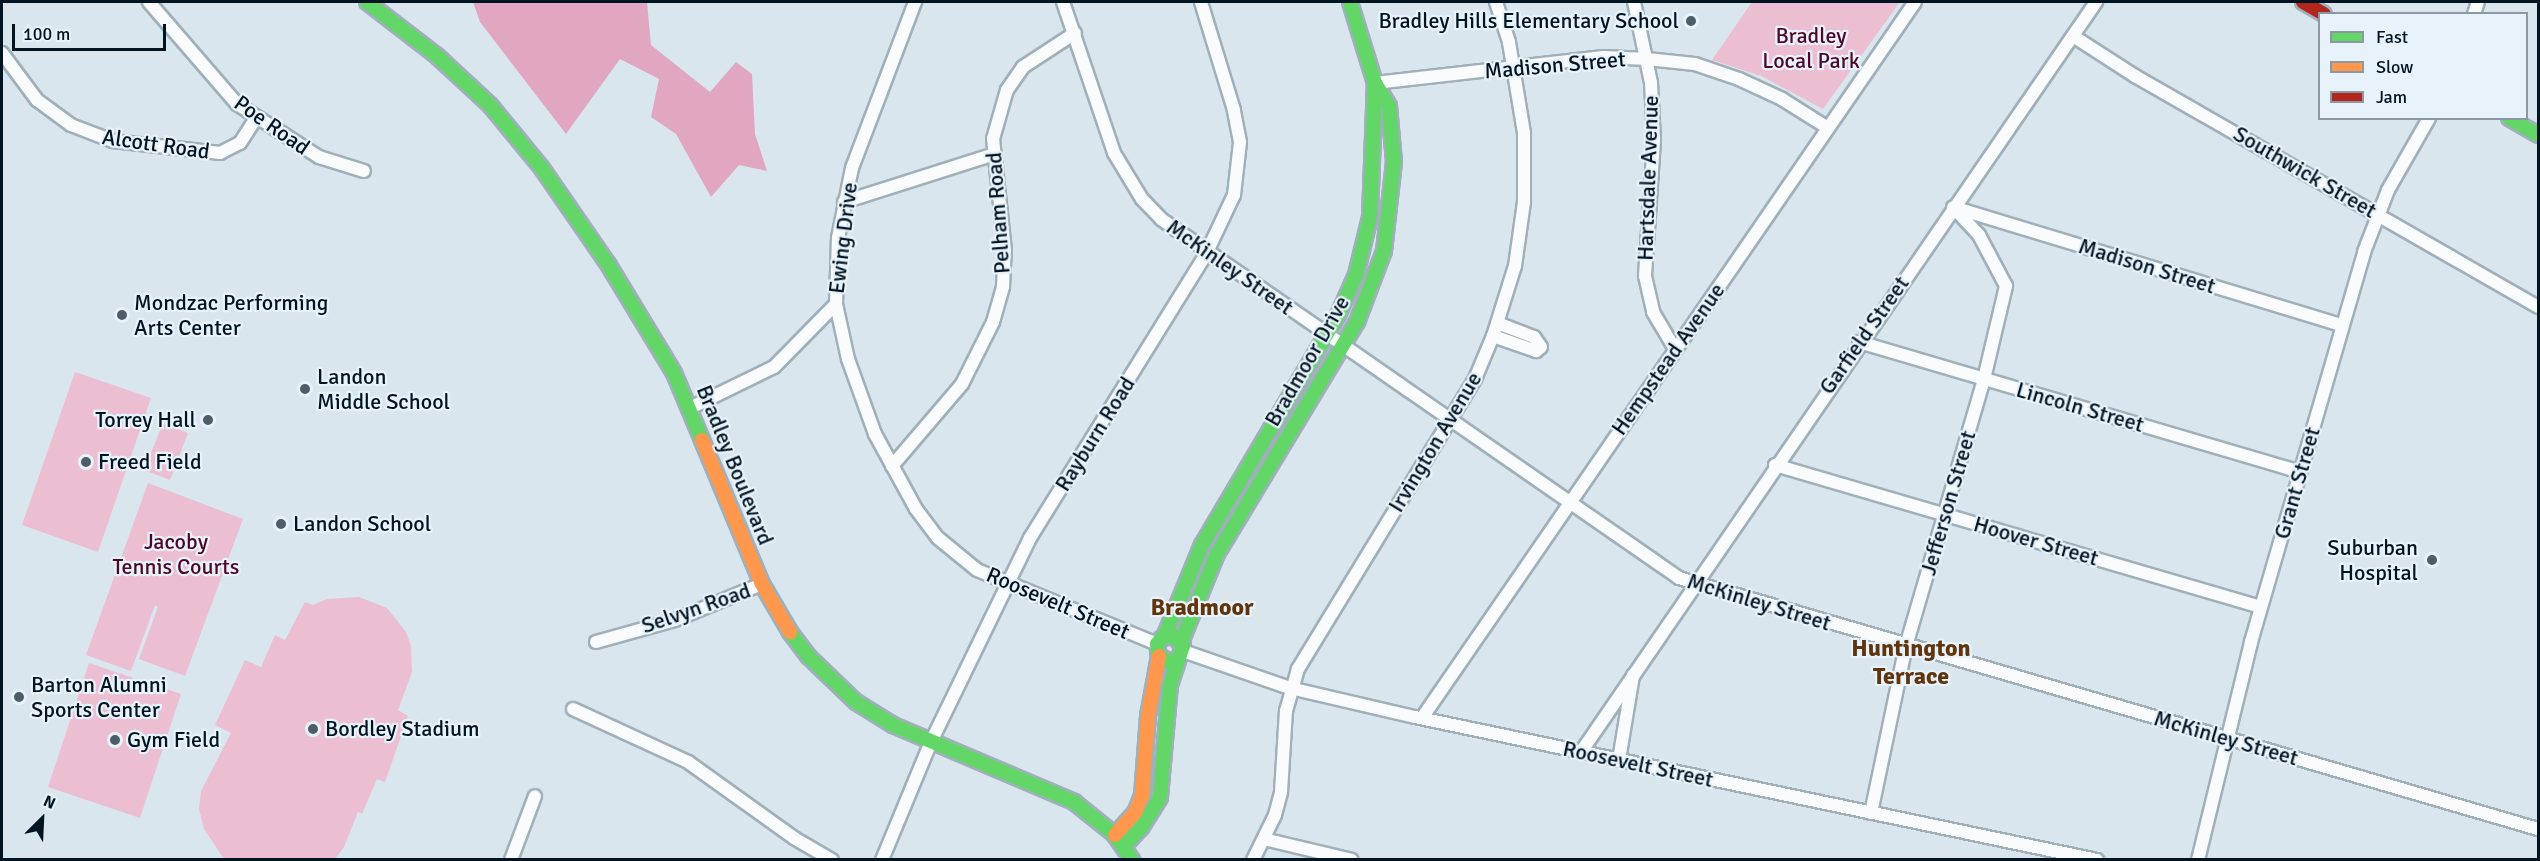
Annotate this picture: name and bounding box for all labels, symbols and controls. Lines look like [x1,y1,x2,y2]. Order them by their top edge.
place label: Bradley Hills Elementary School [1379,8,1679,34]
scale bar [15,12,170,50]
legend [2318,12,2528,120]
marker: Bradley Hills Elementary School [1684,14,1698,28]
park label: Bradley Local Park [1762,22,1860,74]
text: 100 m [23,23,70,45]
text: Fast [2376,26,2408,48]
street label: Madison Street [1483,46,1627,84]
text: Slow [2376,56,2413,78]
text: Jam [2376,86,2407,108]
street label: Poe Road [229,89,315,161]
street label: Hartsdale Avenue [1632,95,1664,261]
street label: Southwick Street [2229,120,2381,224]
street label: Alcott Road [101,123,211,165]
street label: Pelham Road [981,151,1015,275]
street label: Ewing Drive [823,181,863,295]
street label: McKinley Street [1162,214,1298,320]
street label: Madison Street [2075,233,2219,299]
street label: Garfield Street [1814,271,1914,399]
street label: Hempstead Avenue [1606,278,1730,440]
place label: Mondzac Performing Arts Center [134,289,328,340]
street label: Bradmoor Drive [1259,291,1355,431]
marker: Mondzac Performing Arts Center [115,308,129,322]
place label: Landon Middle School [317,363,450,414]
street label: Irvington Avenue [1383,367,1487,517]
street label: Rayburn Road [1049,372,1141,496]
street label: Lincoln Street [2013,376,2147,438]
street label: Bradley Boulevard [691,381,779,549]
marker: Landon Middle School [298,382,312,396]
place label: Torrey Hall [95,407,196,433]
marker: Torrey Hall [201,413,215,427]
street label: Grant Street [2268,424,2326,542]
street label: Jefferson Street [1915,428,1981,578]
place label: Freed Field [98,449,202,475]
marker: Freed Field [79,455,93,469]
place label: Landon School [293,511,431,537]
street label: Hoover Street [1971,511,2101,571]
marker: Landon School [274,517,288,531]
park label: Jacoby Tennis Courts [113,528,239,580]
place label: Suburban Hospital [2327,534,2418,586]
marker: Suburban Hospital [2423,551,2441,569]
street label: Roosevelt Street [982,561,1134,645]
street label: McKinley Street [1684,568,1834,636]
street label: Selvyn Road [638,577,754,639]
district label: Bradmoor [1150,594,1254,622]
district label: Huntington Terrace [1851,635,1971,691]
place label: Barton Alumni Sports Center [31,671,167,722]
marker: Barton Alumni Sports Center [12,690,26,704]
street label: McKinley Street [2151,705,2301,771]
place label: Bordley Stadium [325,716,479,742]
marker: Bordley Stadium [306,722,320,736]
place label: Gym Field [127,727,220,753]
marker: Gym Field [108,733,122,747]
street label: Roosevelt Street [1560,735,1716,793]
north arrow [12,789,72,849]
text: N [40,791,58,814]

